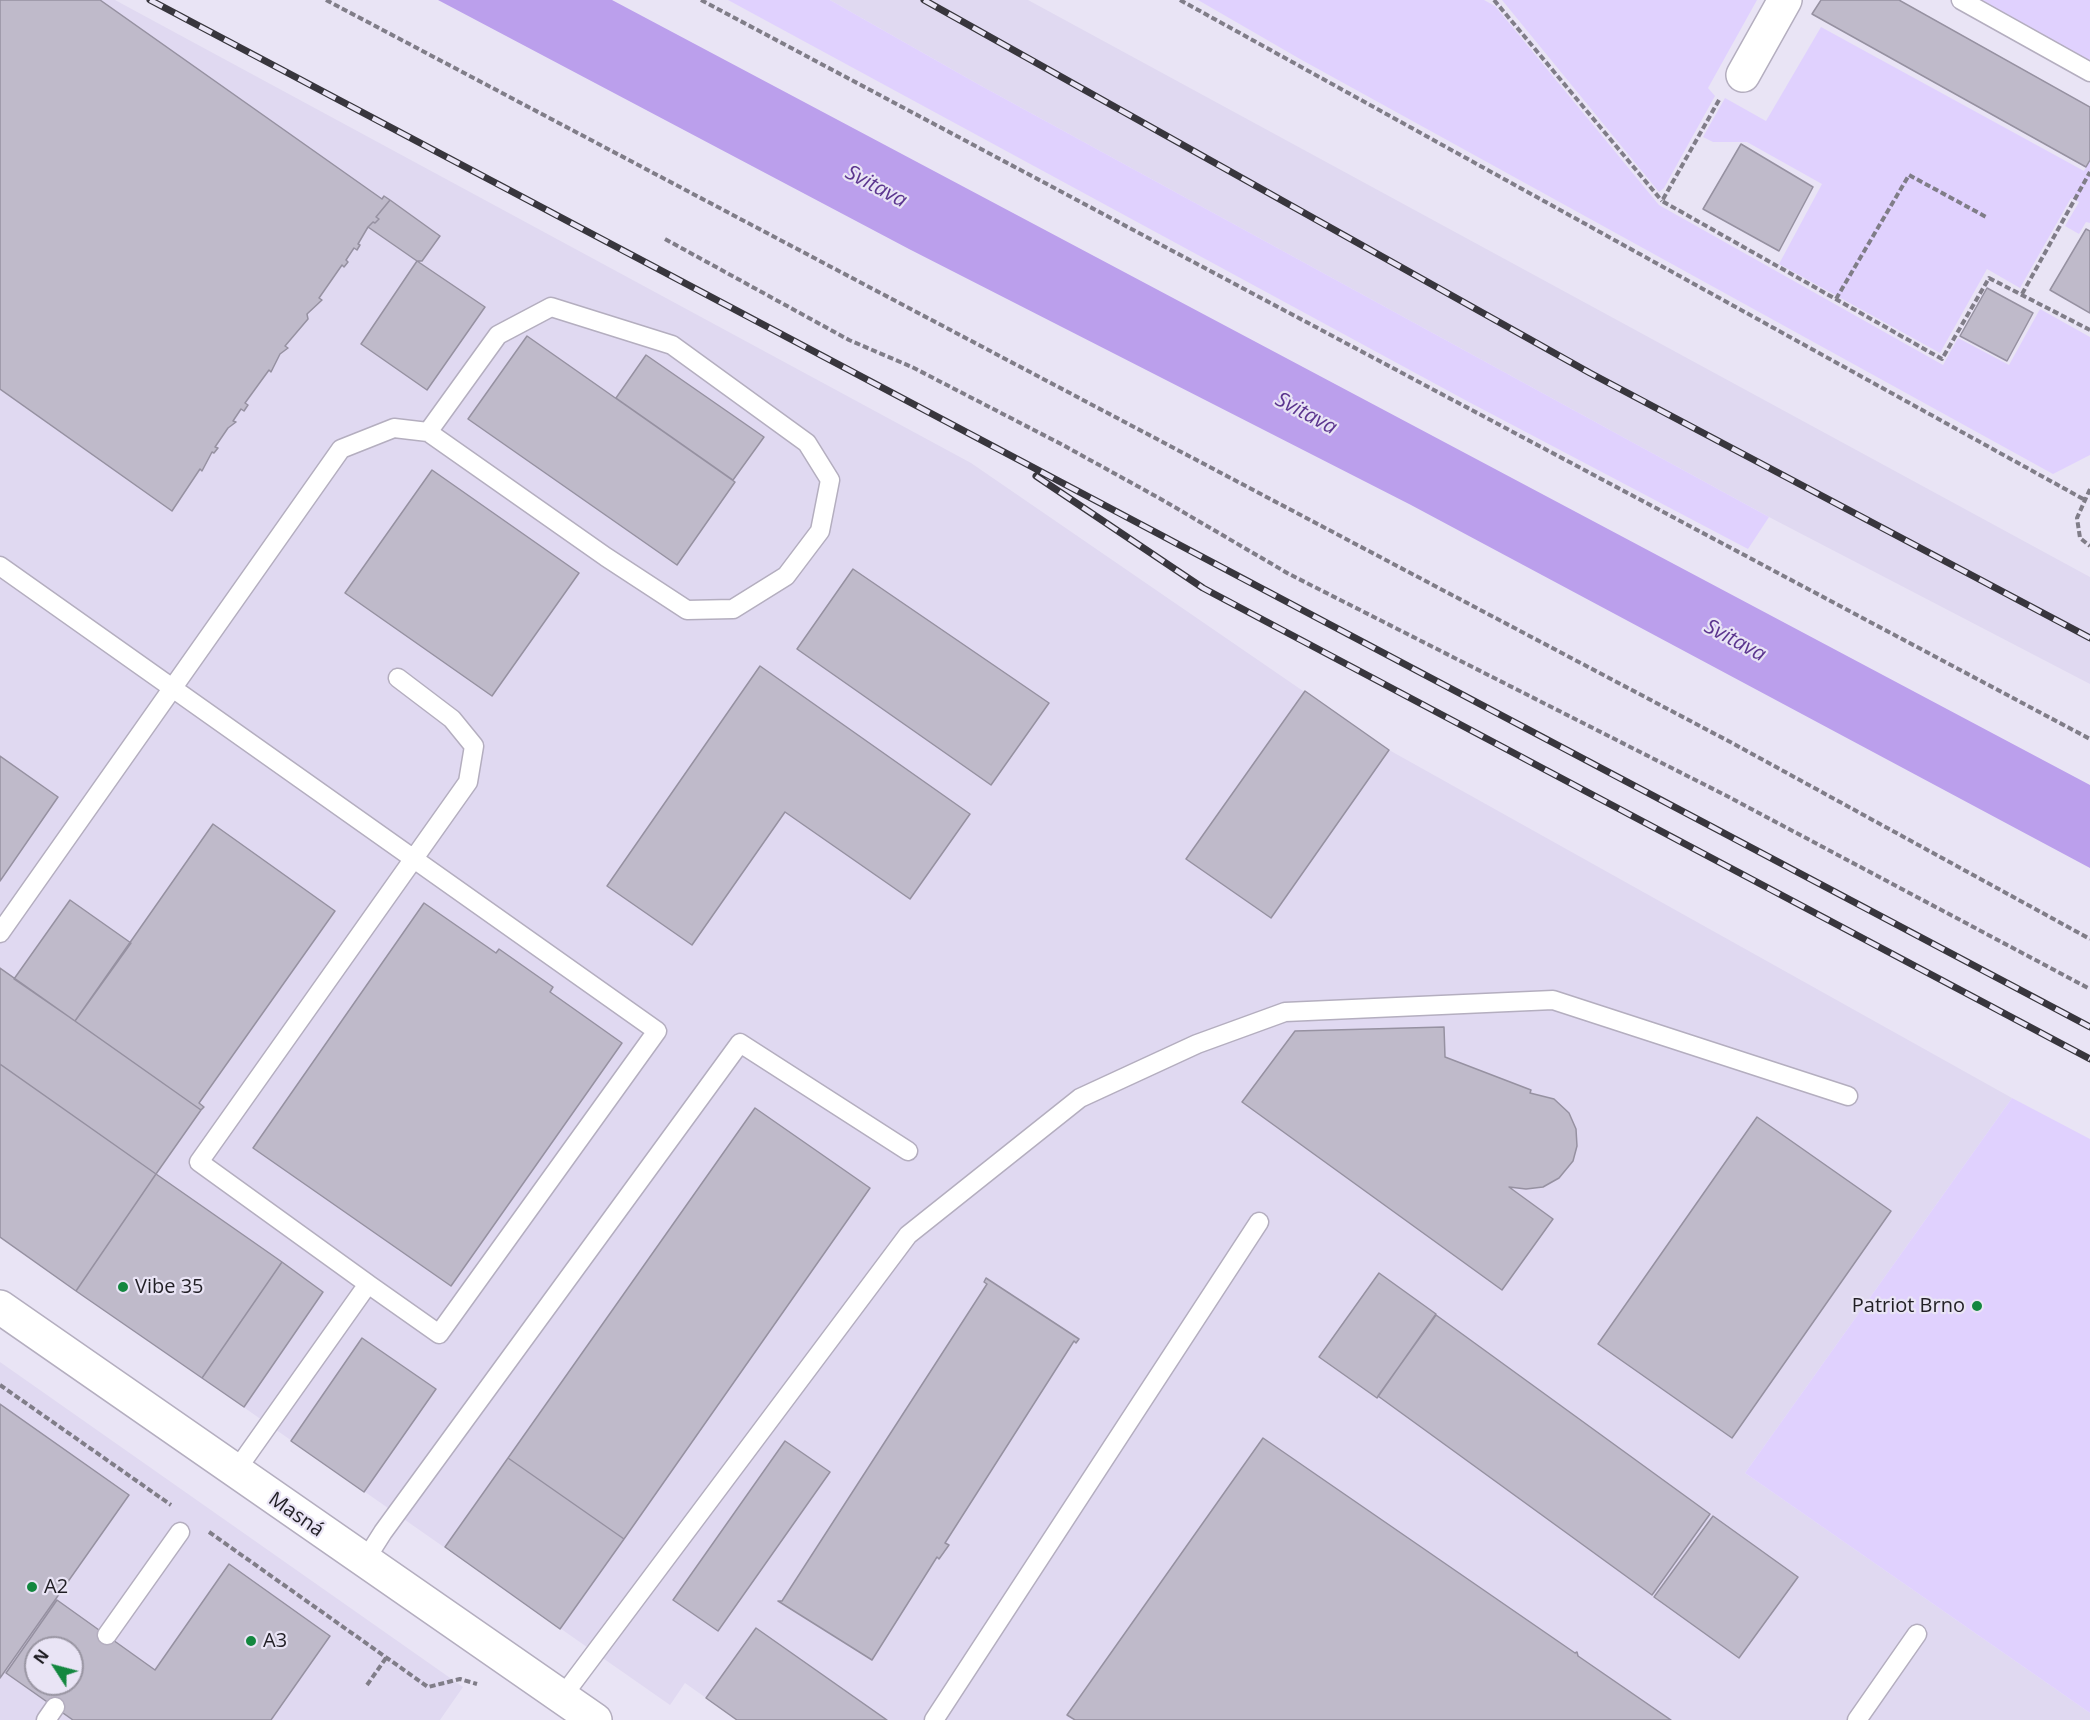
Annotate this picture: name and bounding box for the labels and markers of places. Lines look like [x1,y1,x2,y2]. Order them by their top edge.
place label: Vibe 35 [135,1275,204,1299]
marker: Vibe 35 [116,1280,130,1294]
place label: Patriot Brno [1852,1294,1965,1318]
marker: Patriot Brno [1970,1299,1984,1313]
place label: A2 [44,1575,68,1599]
marker: A2 [25,1580,39,1594]
place label: A3 [263,1629,287,1653]
marker: A3 [244,1634,258,1648]

